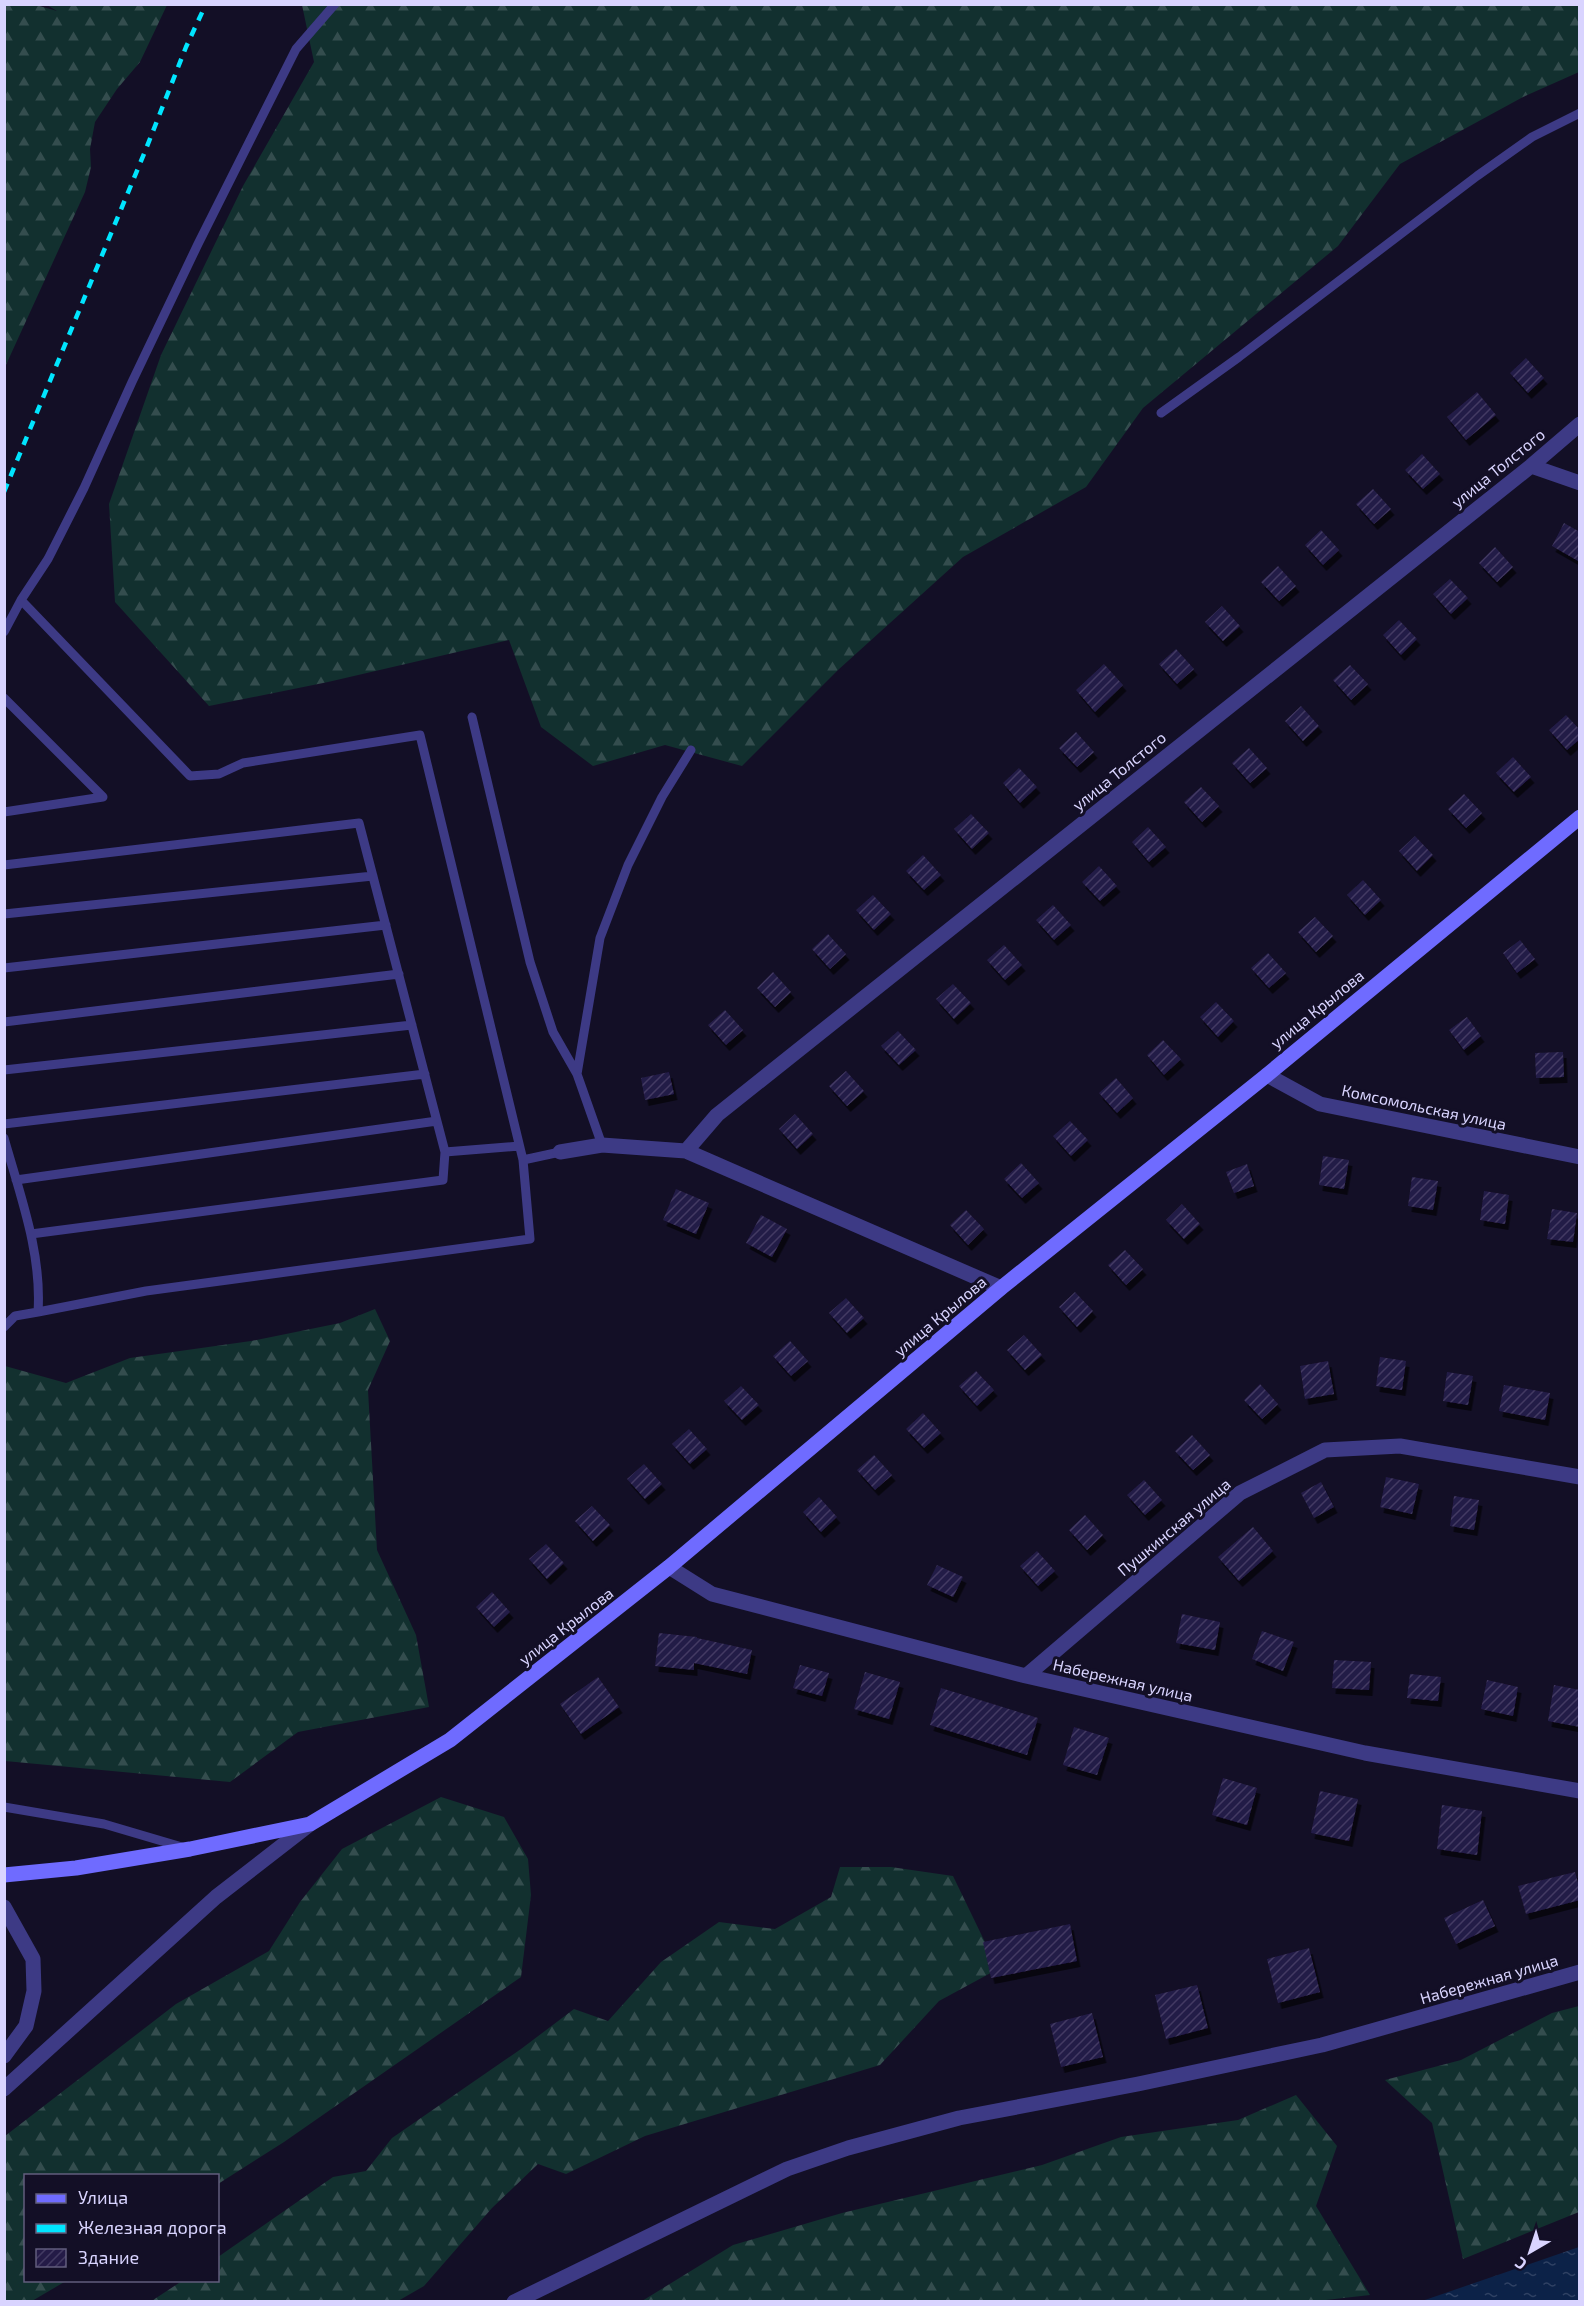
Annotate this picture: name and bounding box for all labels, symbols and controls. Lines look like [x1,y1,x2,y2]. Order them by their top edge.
street label: улица Толстого [1447,424,1549,512]
street label: улица Толстого [1068,727,1170,815]
street label: улица Крылова [1266,965,1368,1053]
street label: Комсомольская улица [1340,1080,1508,1134]
street label: улица Крылова [890,1272,990,1360]
street label: Пушкинская улица [1113,1474,1235,1580]
street label: улица Крылова [515,1583,617,1669]
street label: Набережная улица [1051,1654,1195,1706]
street label: Набережная улица [1418,1950,1560,2008]
legend [24,2174,219,2282]
text: Улица [78,2186,128,2208]
text: Железная дорога [78,2216,227,2238]
north arrow [1500,2222,1560,2282]
text: Здание [78,2246,139,2268]
text: С [1511,2254,1530,2274]

